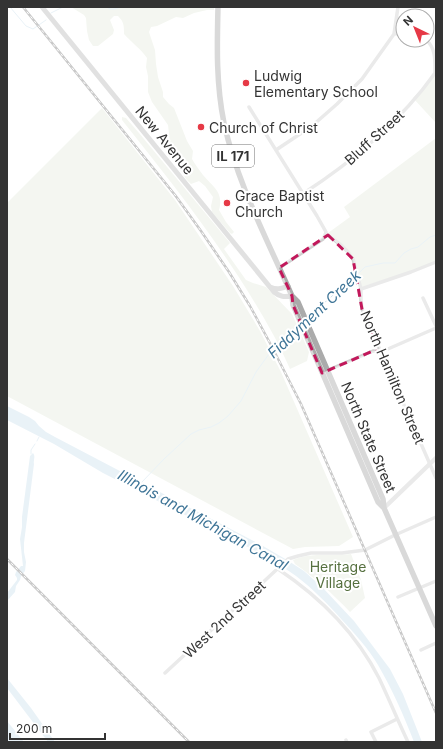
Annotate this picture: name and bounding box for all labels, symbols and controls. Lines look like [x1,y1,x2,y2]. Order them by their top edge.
north arrow [395,8,435,48]
text: N [400,13,416,29]
place label: Ludwig Elementary School [254,67,378,100]
marker: Ludwig Elementary School [241,78,251,88]
street label: New Avenue [132,102,198,178]
street label: Bluff Street [341,106,408,168]
place label: Church of Christ [209,119,318,136]
marker: Church of Christ [196,122,206,132]
road number: IL 171 [212,145,254,167]
place label: Grace Baptist Church [235,187,325,220]
marker: Grace Baptist Church [222,198,232,208]
water label: Fiddyment Creek [263,265,365,362]
street label: North Hamilton Street [357,308,429,447]
street label: North State Street [338,379,400,495]
water label: Illinois and Michigan Canal [115,465,292,575]
park label: Heritage Village [310,558,366,591]
street label: West 2nd Street [179,576,269,661]
scale bar [10,715,105,741]
text: 200 m [16,721,52,736]

